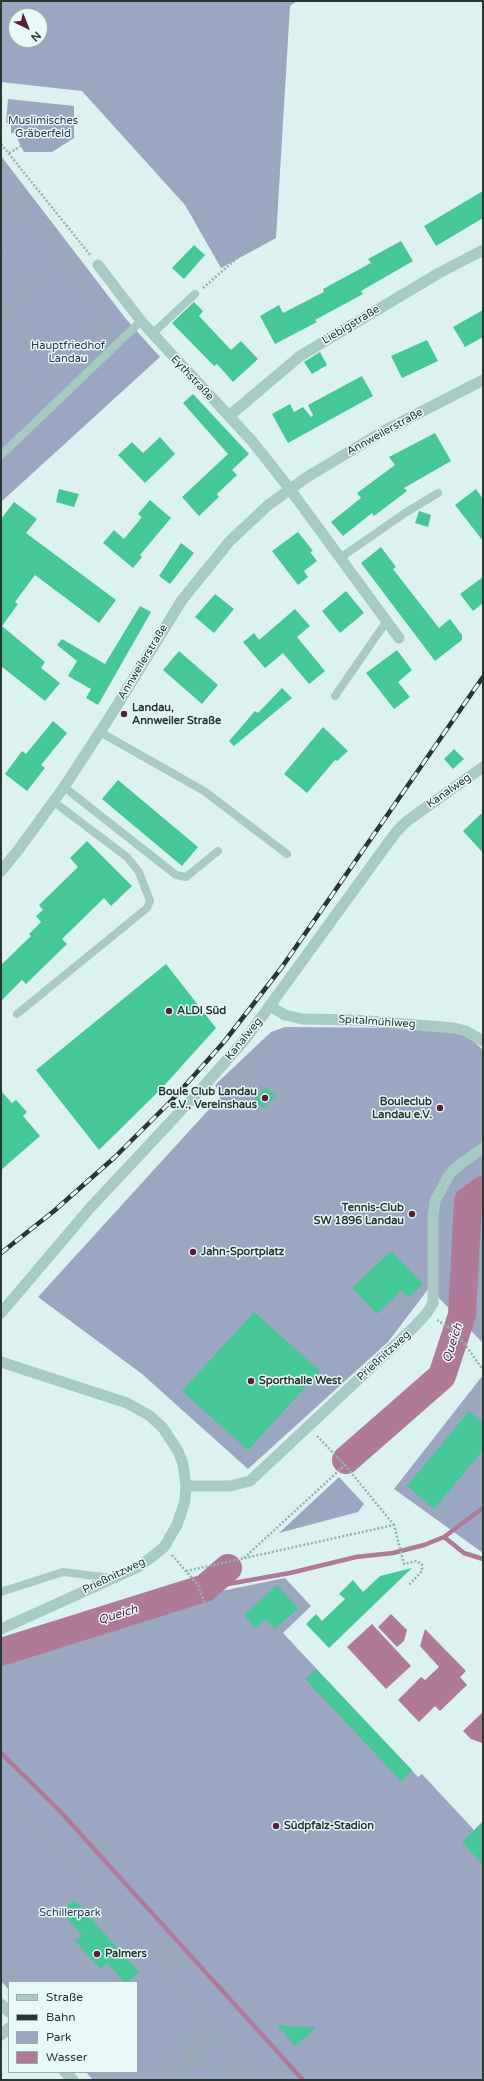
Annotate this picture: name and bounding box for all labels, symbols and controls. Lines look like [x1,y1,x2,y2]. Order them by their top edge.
north arrow [8,8,48,48]
text: N [28,29,44,44]
park label: Muslimisches Gräberfeld [8,114,78,140]
street label: Liebigstraße [320,303,382,347]
park label: Hauptfriedhof Landau [31,339,105,365]
street label: Eythstraße [168,353,216,403]
street label: Annweilerstraße [345,406,425,458]
street label: Annweilerstraße [115,622,171,702]
place label: Landau, Annweiler Straße [132,701,221,727]
marker: Landau, Annweiler Straße [119,709,129,719]
street label: Kanalweg [424,771,474,811]
place label: ALDI Süd [177,1004,226,1018]
marker: ALDI Süd [164,1006,174,1016]
street label: Spitalmühlweg [338,1013,416,1031]
street label: Kanalweg [223,1015,265,1063]
place label: Boule Club Landau e.V., Vereinshaus [158,1085,257,1111]
marker: Boule Club Landau e.V., Vereinshaus [260,1093,270,1103]
place label: Bouleclub Landau e.V. [372,1095,432,1121]
marker: Bouleclub Landau e.V. [435,1103,445,1113]
place label: Tennis-Club SW 1896 Landau [314,1201,404,1227]
marker: Tennis-Club SW 1896 Landau [407,1209,417,1219]
place label: Jahn-Sportplatz [201,1245,284,1259]
marker: Jahn-Sportplatz [188,1247,198,1257]
water label: Queich [440,1322,466,1364]
street label: Prießnitzweg [355,1328,413,1384]
place label: Sporthalle West [259,1374,341,1388]
marker: Sporthalle West [246,1376,256,1386]
street label: Prießnitzweg [81,1555,147,1597]
water label: Queich [97,1602,139,1628]
place label: Südpfalz-Stadion [284,1819,374,1833]
marker: Südpfalz-Stadion [271,1821,281,1831]
park label: Schillerpark [39,1906,101,1920]
place label: Palmers [105,1947,147,1961]
marker: Palmers [92,1949,102,1959]
legend [8,1981,138,2073]
text: Straße [46,1990,83,2004]
text: Bahn [46,2010,76,2024]
text: Park [46,2030,72,2044]
text: Wasser [46,2050,87,2064]

